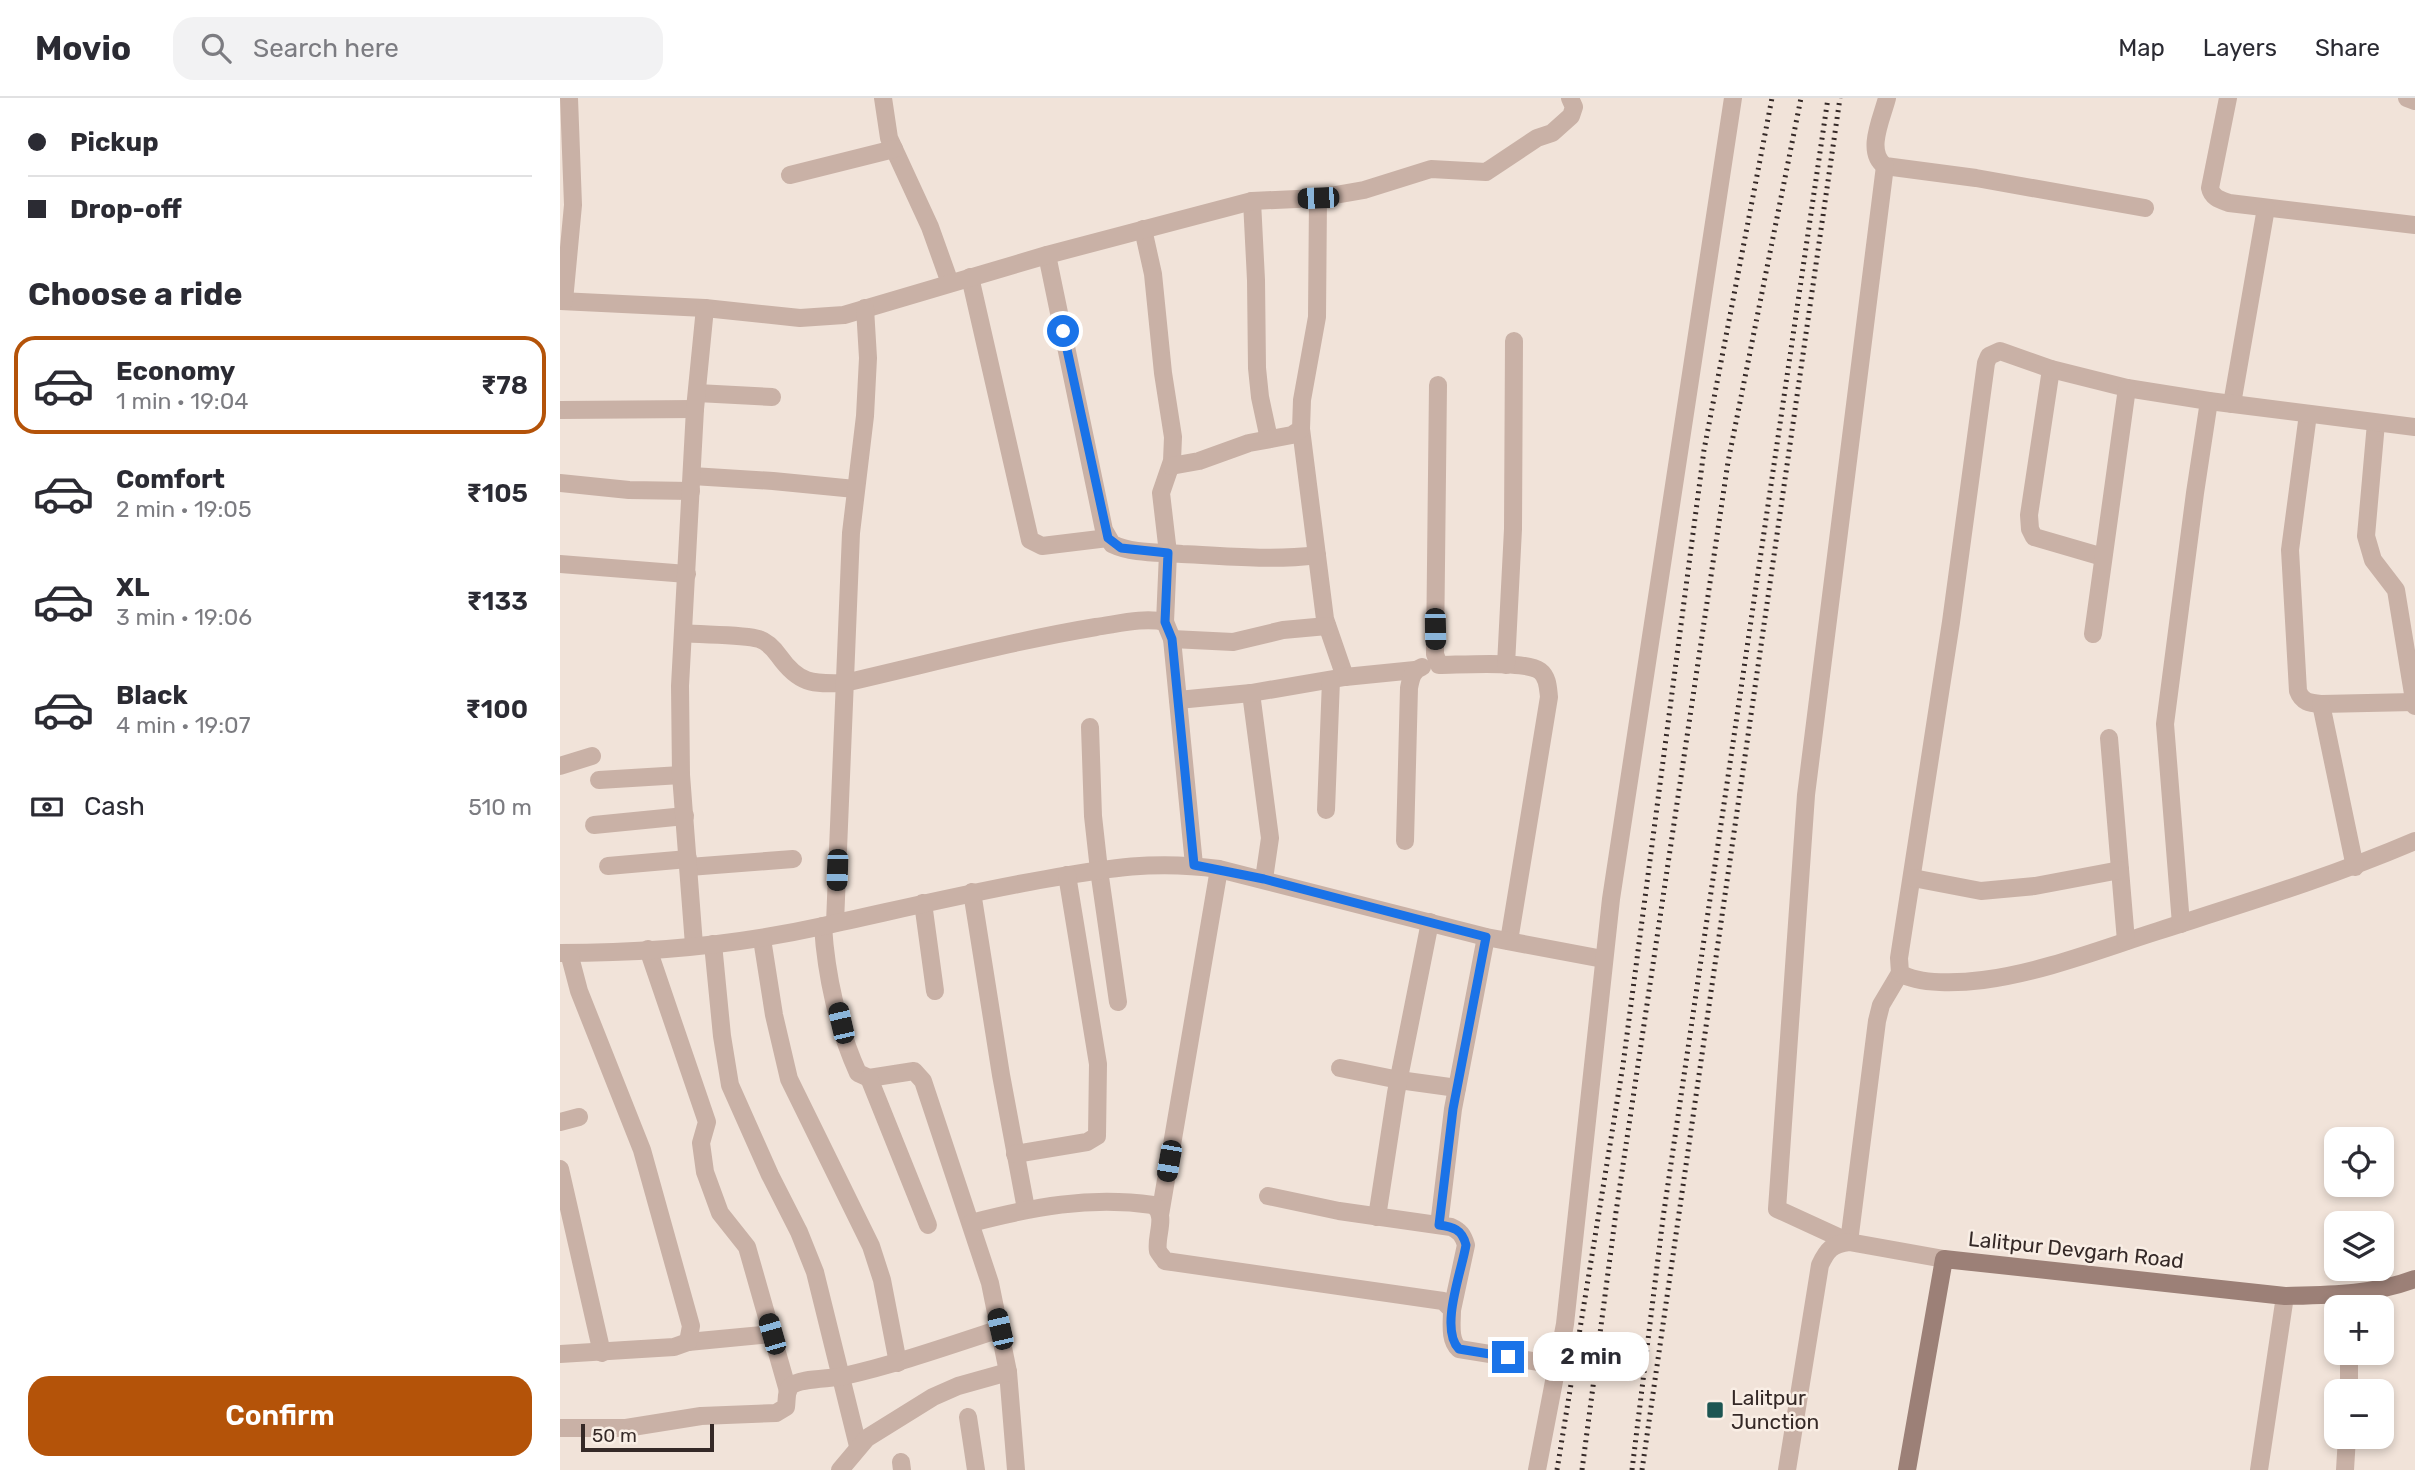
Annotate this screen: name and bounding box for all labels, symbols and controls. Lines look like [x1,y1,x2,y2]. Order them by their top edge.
search box [173,17,663,80]
text: Movio [35,29,131,68]
icon: search [197,29,235,67]
text: Search here [253,33,399,64]
text: Map [2118,34,2165,62]
text: Layers [2203,34,2277,62]
text: Share [2315,34,2380,62]
text: Pickup [70,127,159,158]
car [1297,187,1340,209]
text: Drop-off [70,194,182,225]
text: Choose a ride [28,275,242,313]
route start [1047,315,1079,347]
icon: car [32,354,95,417]
text: Economy [116,356,235,387]
text: ₹78 [481,370,528,401]
text: 1 min · 19:04 [116,387,249,415]
icon: car [32,462,95,525]
text: Comfort [116,464,225,495]
text: ₹105 [466,478,528,509]
text: 2 min · 19:05 [116,495,252,523]
icon: car [32,570,95,633]
text: XL [116,572,149,603]
text: ₹133 [467,586,528,617]
text: 3 min · 19:06 [116,603,252,631]
car [1425,608,1446,650]
icon: car [32,678,95,741]
text: Black [116,680,188,711]
text: ₹100 [465,694,528,725]
text: 4 min · 19:07 [116,711,251,739]
icon: cash [28,788,66,826]
text: Cash [84,791,145,822]
text: 510 m [468,793,532,821]
car [826,849,849,891]
car [827,1000,856,1046]
map controls [2324,1127,2394,1449]
button: locate [2324,1127,2394,1197]
car [1156,1138,1183,1184]
button: layers [2324,1211,2394,1281]
street label: Lalitpur Devgarh Road [1967,1226,2185,1273]
button: + [2324,1295,2394,1365]
car [986,1306,1015,1352]
car [757,1311,788,1357]
callout: 2 min [1532,1332,1648,1382]
route end [1492,1341,1524,1373]
text: 2 min [1560,1342,1622,1370]
button: Confirm [28,1376,532,1456]
button: − [2324,1379,2394,1449]
place label: Lalitpur Junction [1731,1385,1819,1434]
marker: Lalitpur Junction [1705,1400,1725,1420]
scale bar [581,1421,714,1453]
text: 50 m [592,1424,637,1447]

